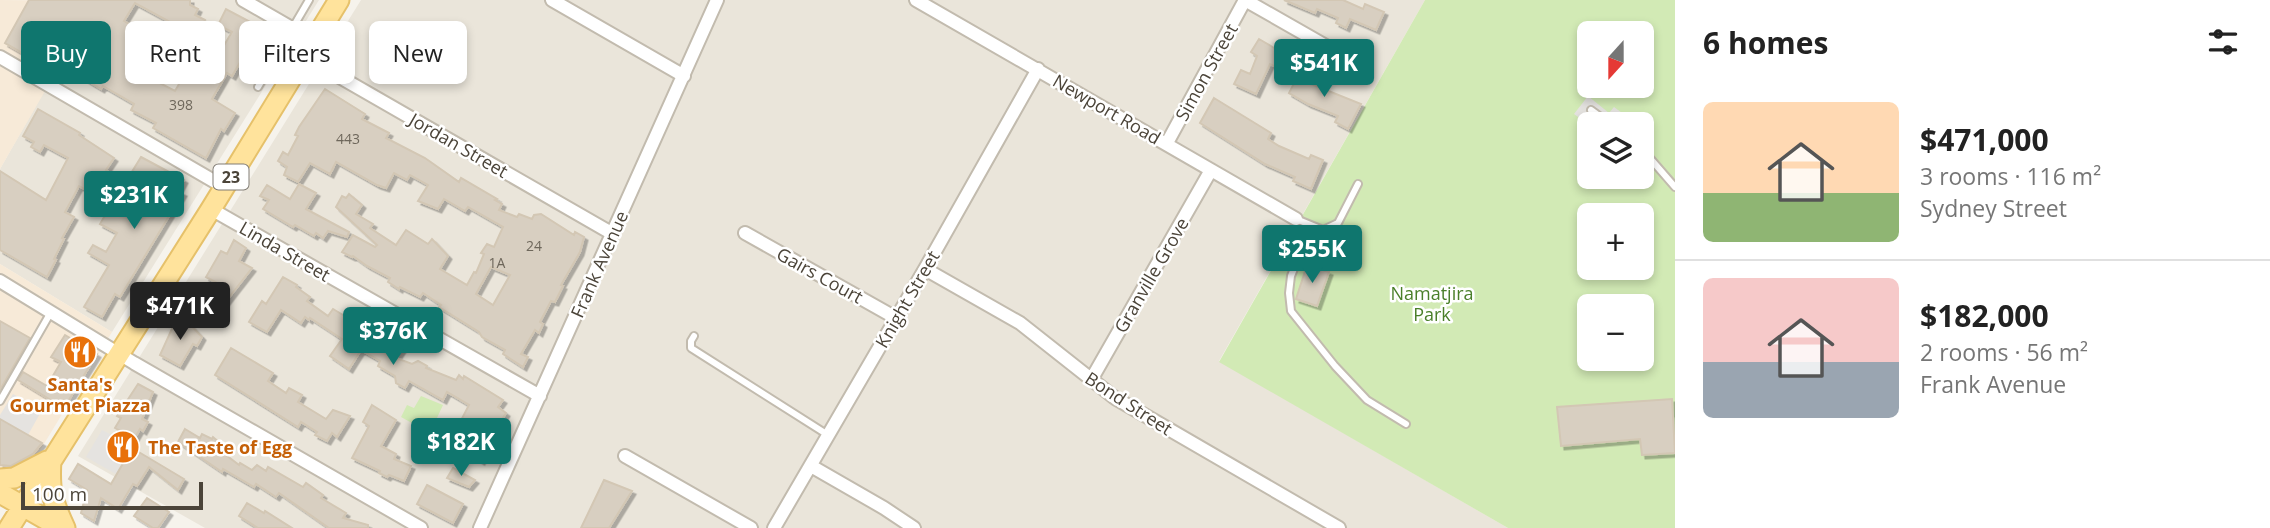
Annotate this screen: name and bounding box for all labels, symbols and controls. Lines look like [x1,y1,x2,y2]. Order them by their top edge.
street label: Simon Street [1169,19,1243,125]
chip: Buy [21,21,111,84]
chip: Rent [125,21,225,84]
chip: Filters [239,21,355,84]
chip: New [369,21,467,84]
north arrow [1577,21,1654,98]
map controls [1577,21,1654,371]
text: 6 homes [1703,22,1828,63]
icon: filters [2204,23,2242,61]
pin: $541K [1275,40,1373,99]
text: $541K [1290,46,1358,78]
street label: Newport Road [1049,68,1165,150]
house number: 398 [169,95,193,114]
street label: Jordan Street [404,106,513,183]
button: layers [1577,112,1654,189]
text: $471,000 [1920,119,2049,160]
house number: 443 [336,129,360,148]
icon: home [1759,130,1843,214]
text: 3 rooms · 116 m² [1920,160,2101,192]
road number: 23 [214,164,248,190]
pin: $231K [85,172,183,231]
text: $231K [100,178,168,210]
text: Sydney Street [1920,192,2067,224]
button: + [1577,203,1654,280]
street label: Frank Avenue [565,207,633,321]
street label: Granville Grove [1108,213,1194,337]
street label: Linda Street [235,215,335,287]
pin: $255K [1263,226,1361,285]
text: $255K [1278,232,1346,264]
house number: 24 [526,236,542,255]
street label: Gairs Court [773,241,867,309]
street label: Knight Street [869,246,945,352]
house number: 1A [489,253,506,272]
park label: Namatjira Park [1390,281,1474,326]
pin: $471K [131,282,229,342]
text: $471K [146,289,214,321]
button: − [1577,294,1654,371]
text: $182,000 [1920,295,2049,336]
icon: home [1759,306,1843,390]
pin: $376K [344,308,442,367]
text: $376K [359,314,427,346]
restaurant icon: Santa's Gourmet Piazza [61,333,99,371]
text: 2 rooms · 56 m² [1920,336,2088,368]
street label: Bond Street [1081,366,1177,440]
text: Frank Avenue [1920,368,2066,400]
place label: Santa's Gourmet Piazza [9,372,151,417]
pin: $182K [412,419,510,478]
text: $182K [427,425,495,457]
restaurant icon: The Taste of Egg [104,428,142,466]
place label: The Taste of Egg [148,435,292,459]
scale bar [21,479,203,511]
text: 100 m [32,481,87,507]

